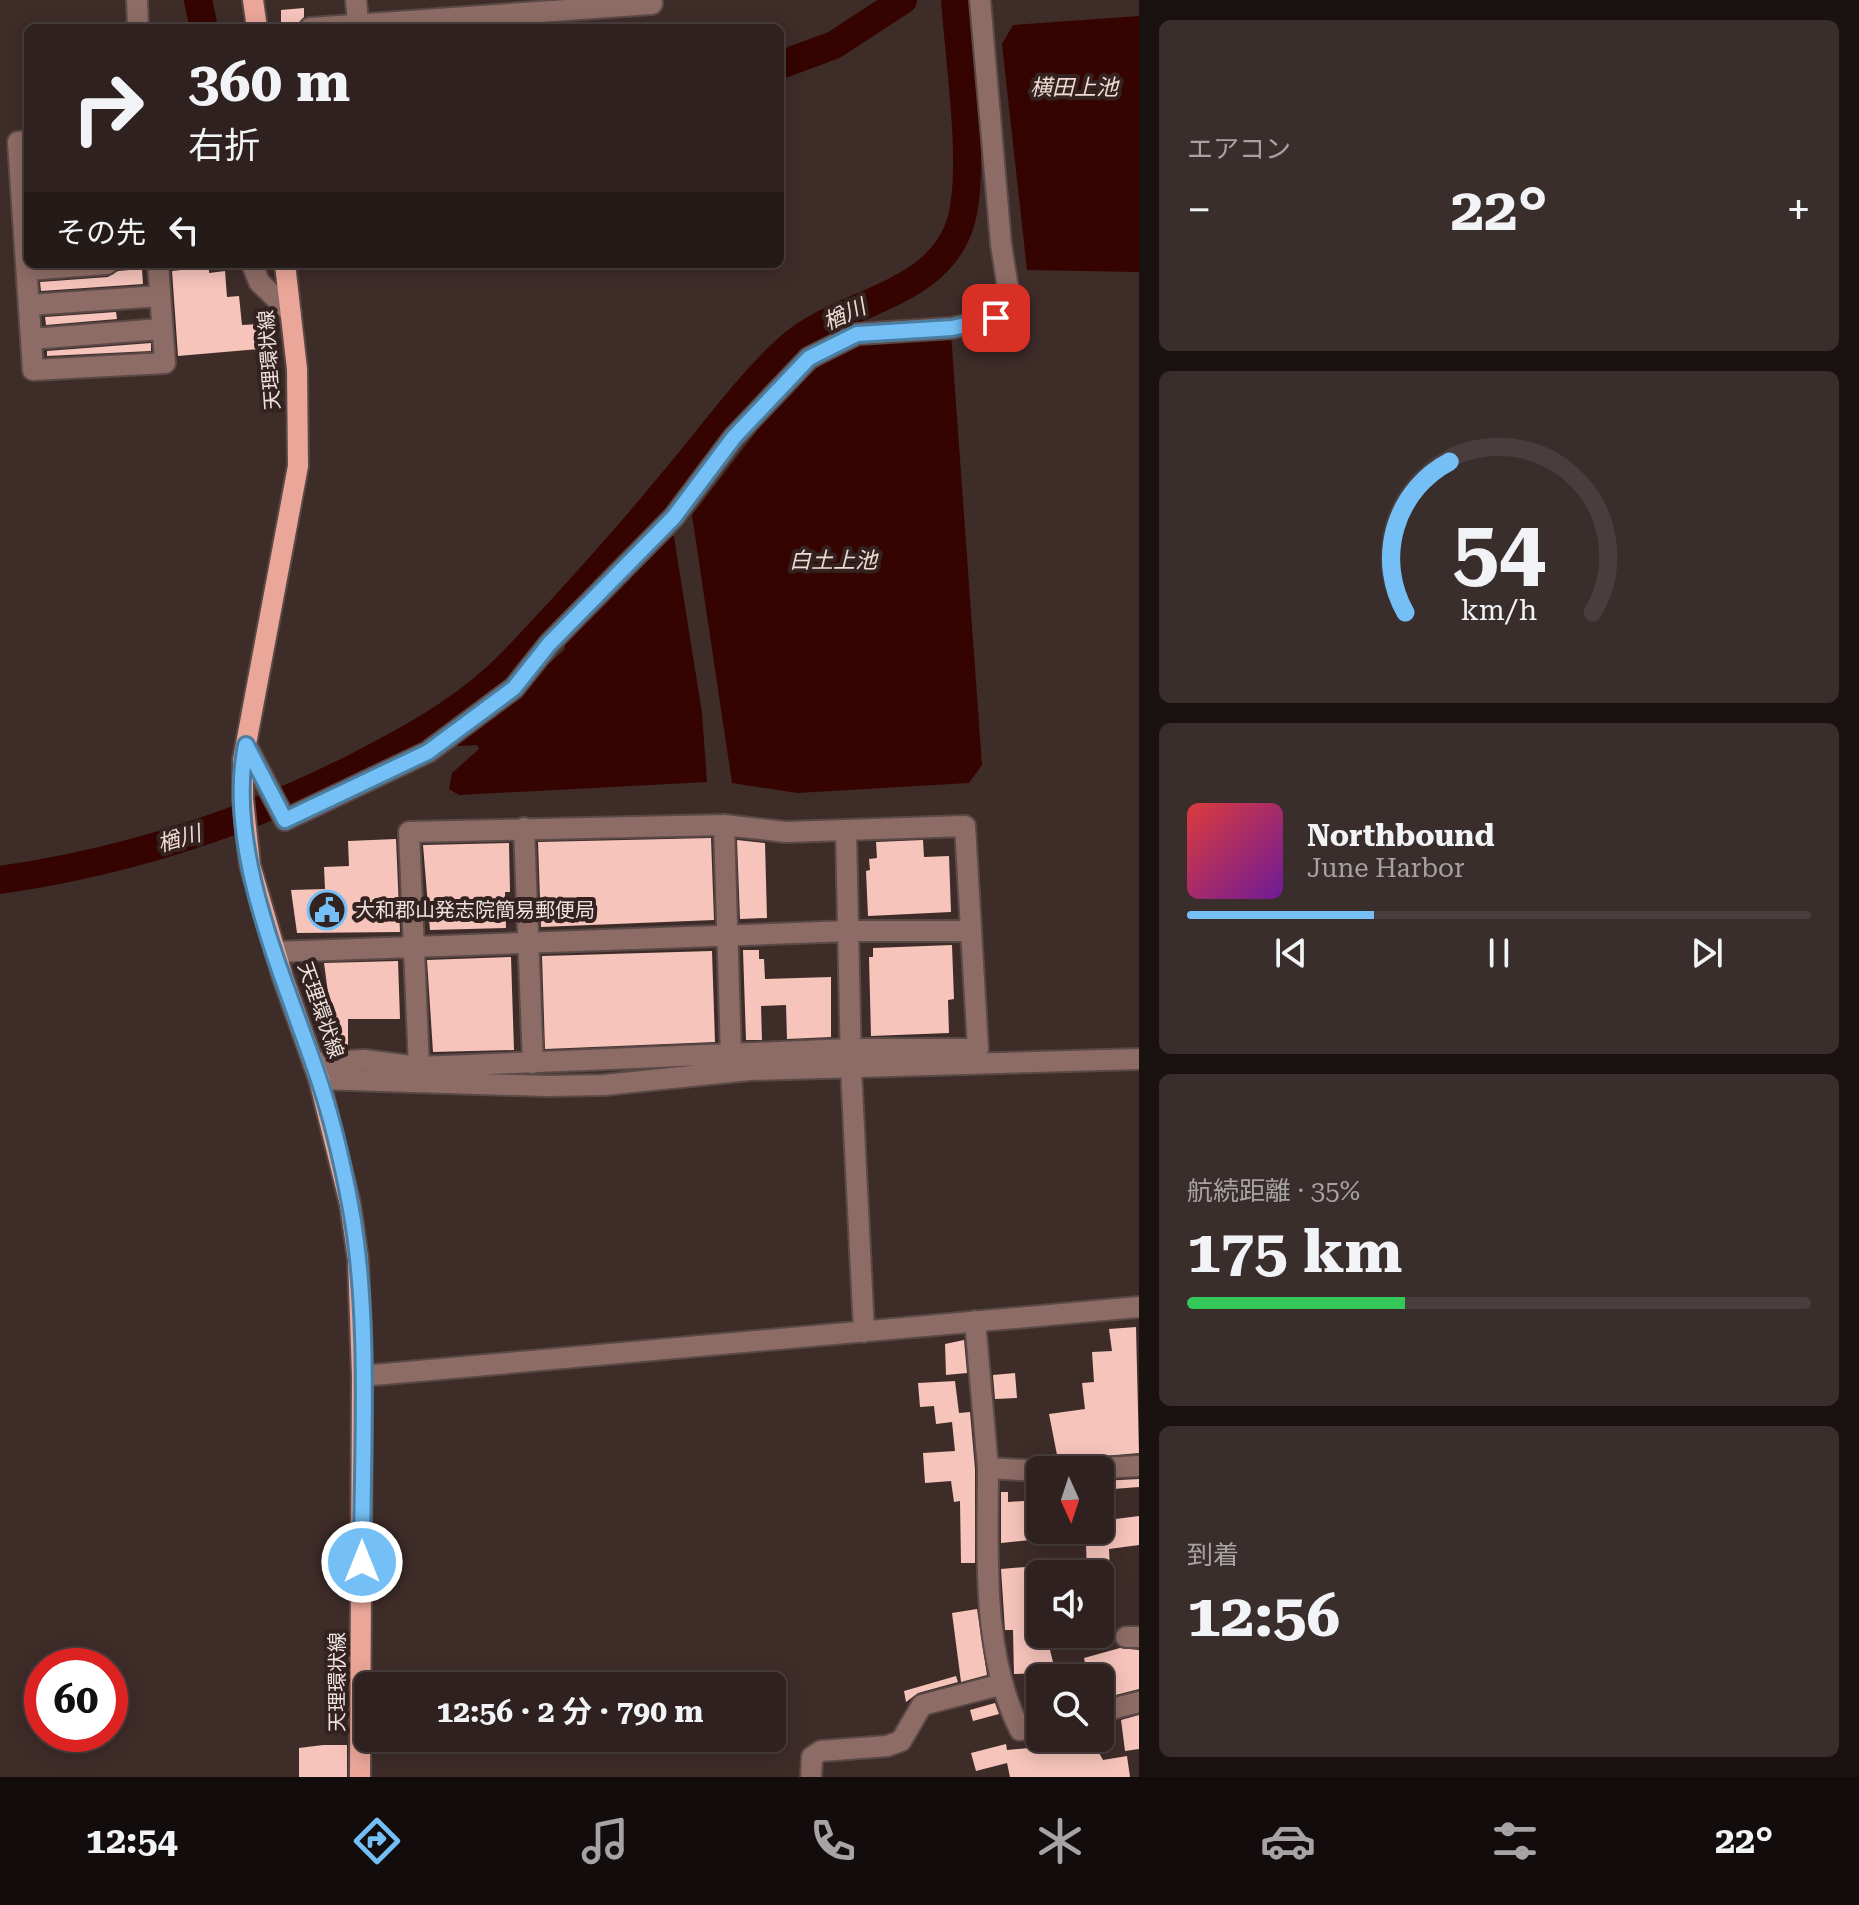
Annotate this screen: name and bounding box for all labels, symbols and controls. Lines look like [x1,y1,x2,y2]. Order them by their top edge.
text: 360 m [188,49,350,115]
icon: right [56,56,160,160]
water label: 横田上池 [1030,75,1120,100]
text: 右折 [188,125,260,167]
text: エアコン [1187,134,1291,164]
text: 22° [1450,174,1548,245]
text: − [1187,184,1212,236]
text: + [1786,184,1811,236]
icon: left [162,208,206,252]
text: その先 [56,215,146,250]
pin [962,284,1030,352]
water label: 楢川 [819,293,871,335]
icon: arrive [974,296,1018,340]
street label: 天理環状線 [254,309,284,411]
text: 54 [1452,502,1546,599]
water label: 白土上池 [789,548,879,573]
text: km/h [1461,593,1537,627]
text: Northbound [1307,818,1495,853]
water label: 楢川 [155,820,206,857]
text: June Harbor [1307,853,1465,883]
public building icon: 大和郡山発志院簡易郵便局 [306,889,348,931]
place label: 大和郡山発志院簡易郵便局 [355,898,595,922]
icon: previous [1269,931,1313,975]
icon: pause [1477,931,1521,975]
icon: next [1685,931,1729,975]
street label: 天理環状線 [293,959,349,1061]
text: 航続距離 · 35% [1187,1176,1360,1206]
text: 175 km [1187,1216,1402,1287]
north arrow [1026,1456,1114,1544]
map controls [1026,1456,1114,1752]
position arrow [320,1520,404,1604]
text: 到着 [1187,1540,1239,1570]
button: sound [1026,1560,1114,1648]
text: 12:56 [1187,1580,1340,1651]
street label: 天理環状線 [325,1632,349,1732]
speed limit sign: 60 [24,1648,128,1752]
button: search [1026,1664,1114,1752]
text: 12:56 · 2 分 · 790 m [437,1694,703,1729]
icon: directions [349,1813,405,1869]
icon: music [577,1813,633,1869]
icon: phone [805,1813,861,1869]
icon: climate [1032,1813,1088,1869]
icon: car [1260,1813,1316,1869]
icon: filters [1487,1813,1543,1869]
text: 12:54 [86,1820,178,1862]
text: 22° [1715,1820,1773,1862]

